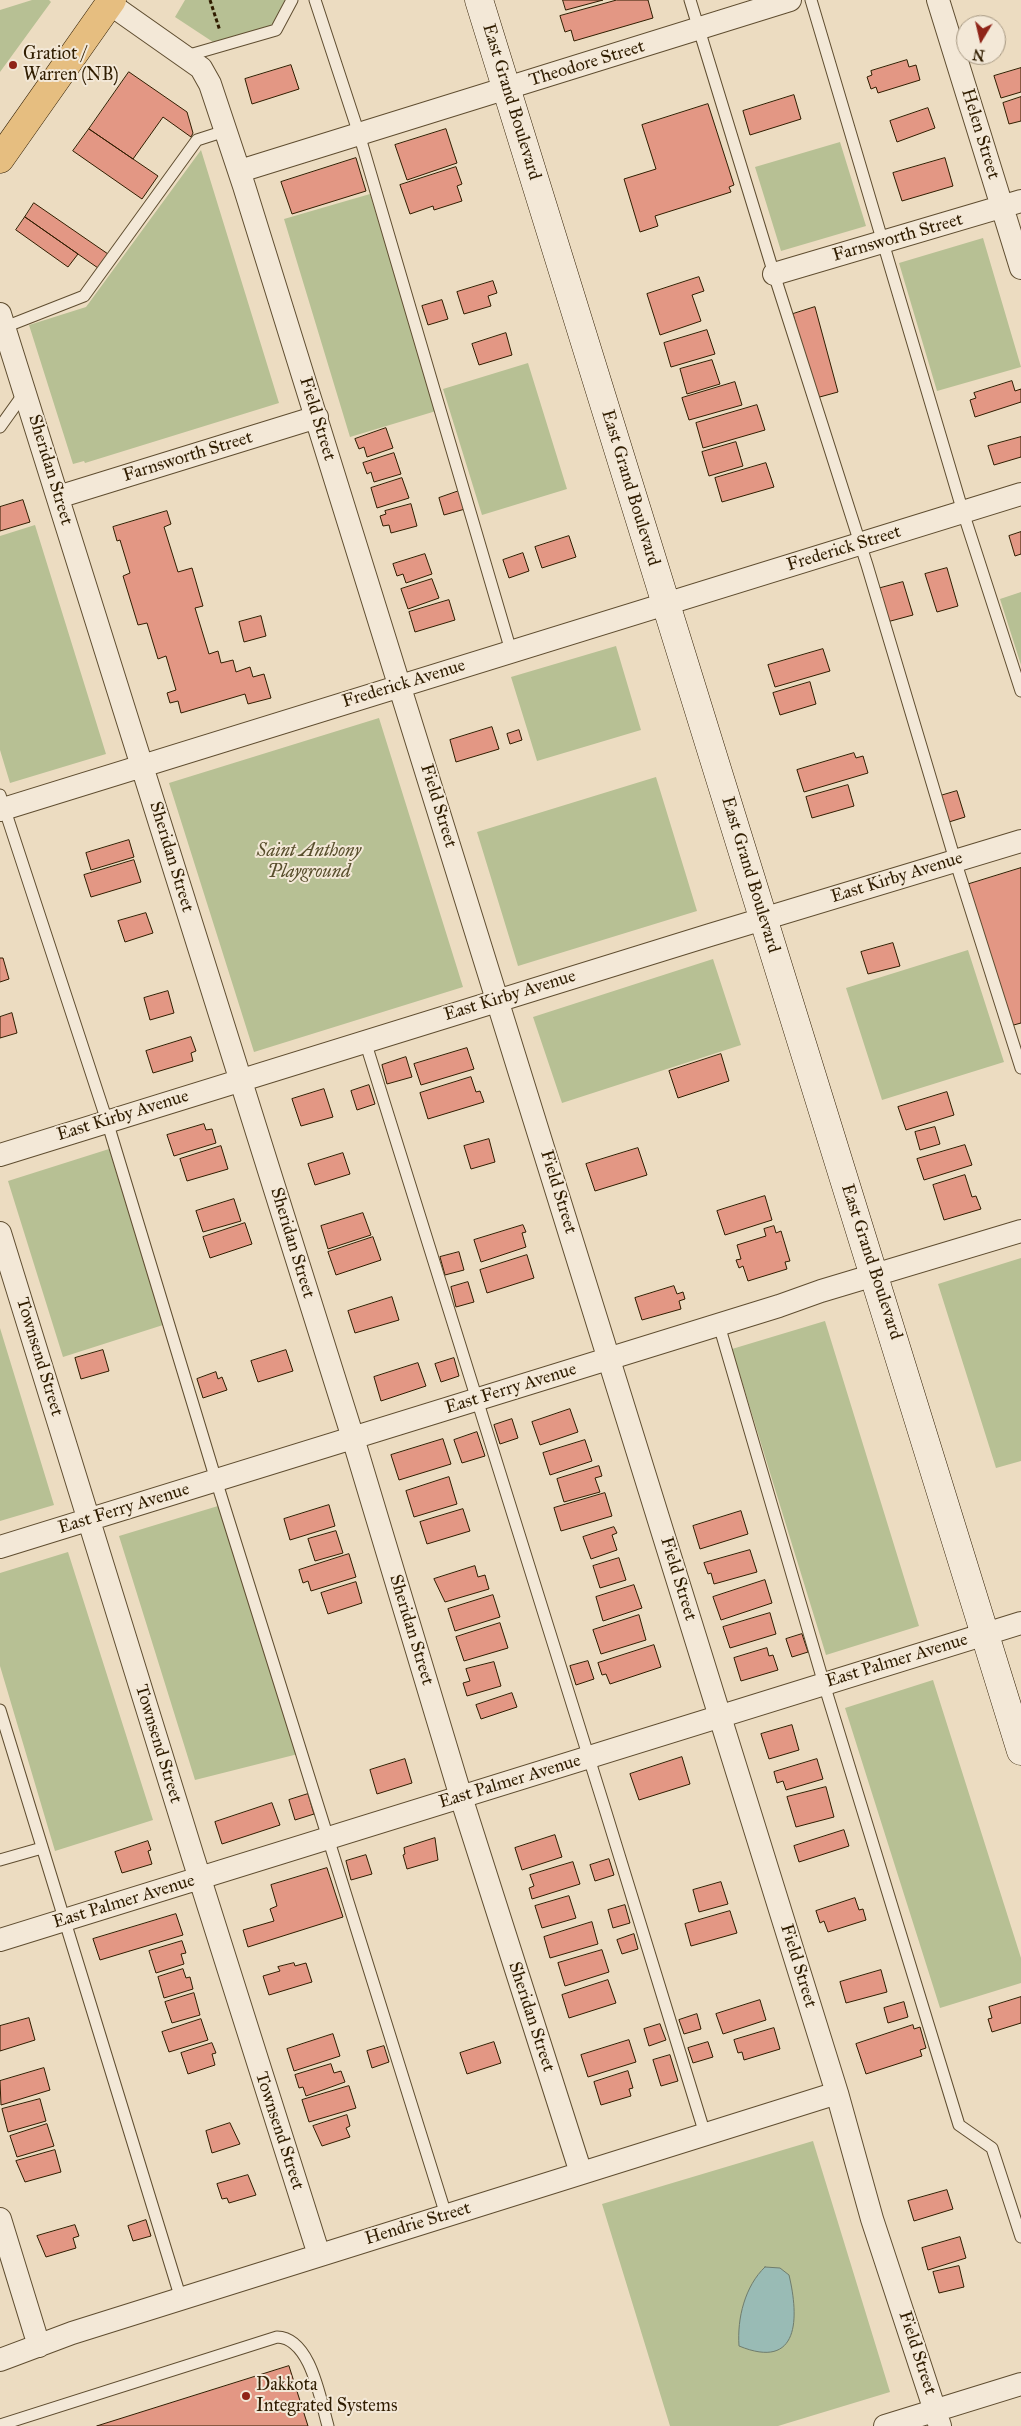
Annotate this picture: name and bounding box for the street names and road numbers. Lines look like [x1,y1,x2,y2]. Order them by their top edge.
street label: East Grand Boulevard [477,21,545,183]
street label: Theodore Street [527,36,647,92]
street label: Helen Street [956,86,1004,182]
street label: Farnsworth Street [830,209,966,267]
street label: Field Street [294,374,340,464]
street label: East Grand Boulevard [596,407,664,569]
street label: Sheridan Street [23,412,77,528]
street label: Farnsworth Street [121,427,255,487]
street label: Frederick Street [784,521,904,577]
street label: Frederick Avenue [340,655,468,713]
street label: Field Street [415,761,461,851]
street label: East Grand Boulevard [716,794,784,956]
street label: Sheridan Street [144,799,198,915]
street label: East Kirby Avenue [829,848,965,908]
street label: East Kirby Avenue [442,966,578,1026]
street label: East Kirby Avenue [55,1086,191,1146]
street label: Field Street [535,1147,581,1237]
street label: East Grand Boulevard [836,1181,906,1343]
street label: Sheridan Street [265,1185,319,1301]
street label: Townsend Street [11,1295,67,1419]
street label: East Ferry Avenue [443,1359,579,1419]
street label: East Ferry Avenue [56,1479,192,1539]
street label: Field Street [655,1534,701,1624]
street label: Sheridan Street [384,1572,438,1688]
street label: East Palmer Avenue [824,1629,970,1693]
street label: Townsend Street [130,1682,186,1806]
street label: East Palmer Avenue [437,1750,583,1814]
street label: East Palmer Avenue [51,1870,197,1934]
street label: Field Street [775,1921,821,2011]
street label: Sheridan Street [503,1959,559,2075]
street label: Townsend Street [250,2069,308,2193]
street label: Hendrie Street [363,2198,473,2250]
street label: Field Street [893,2308,941,2398]

